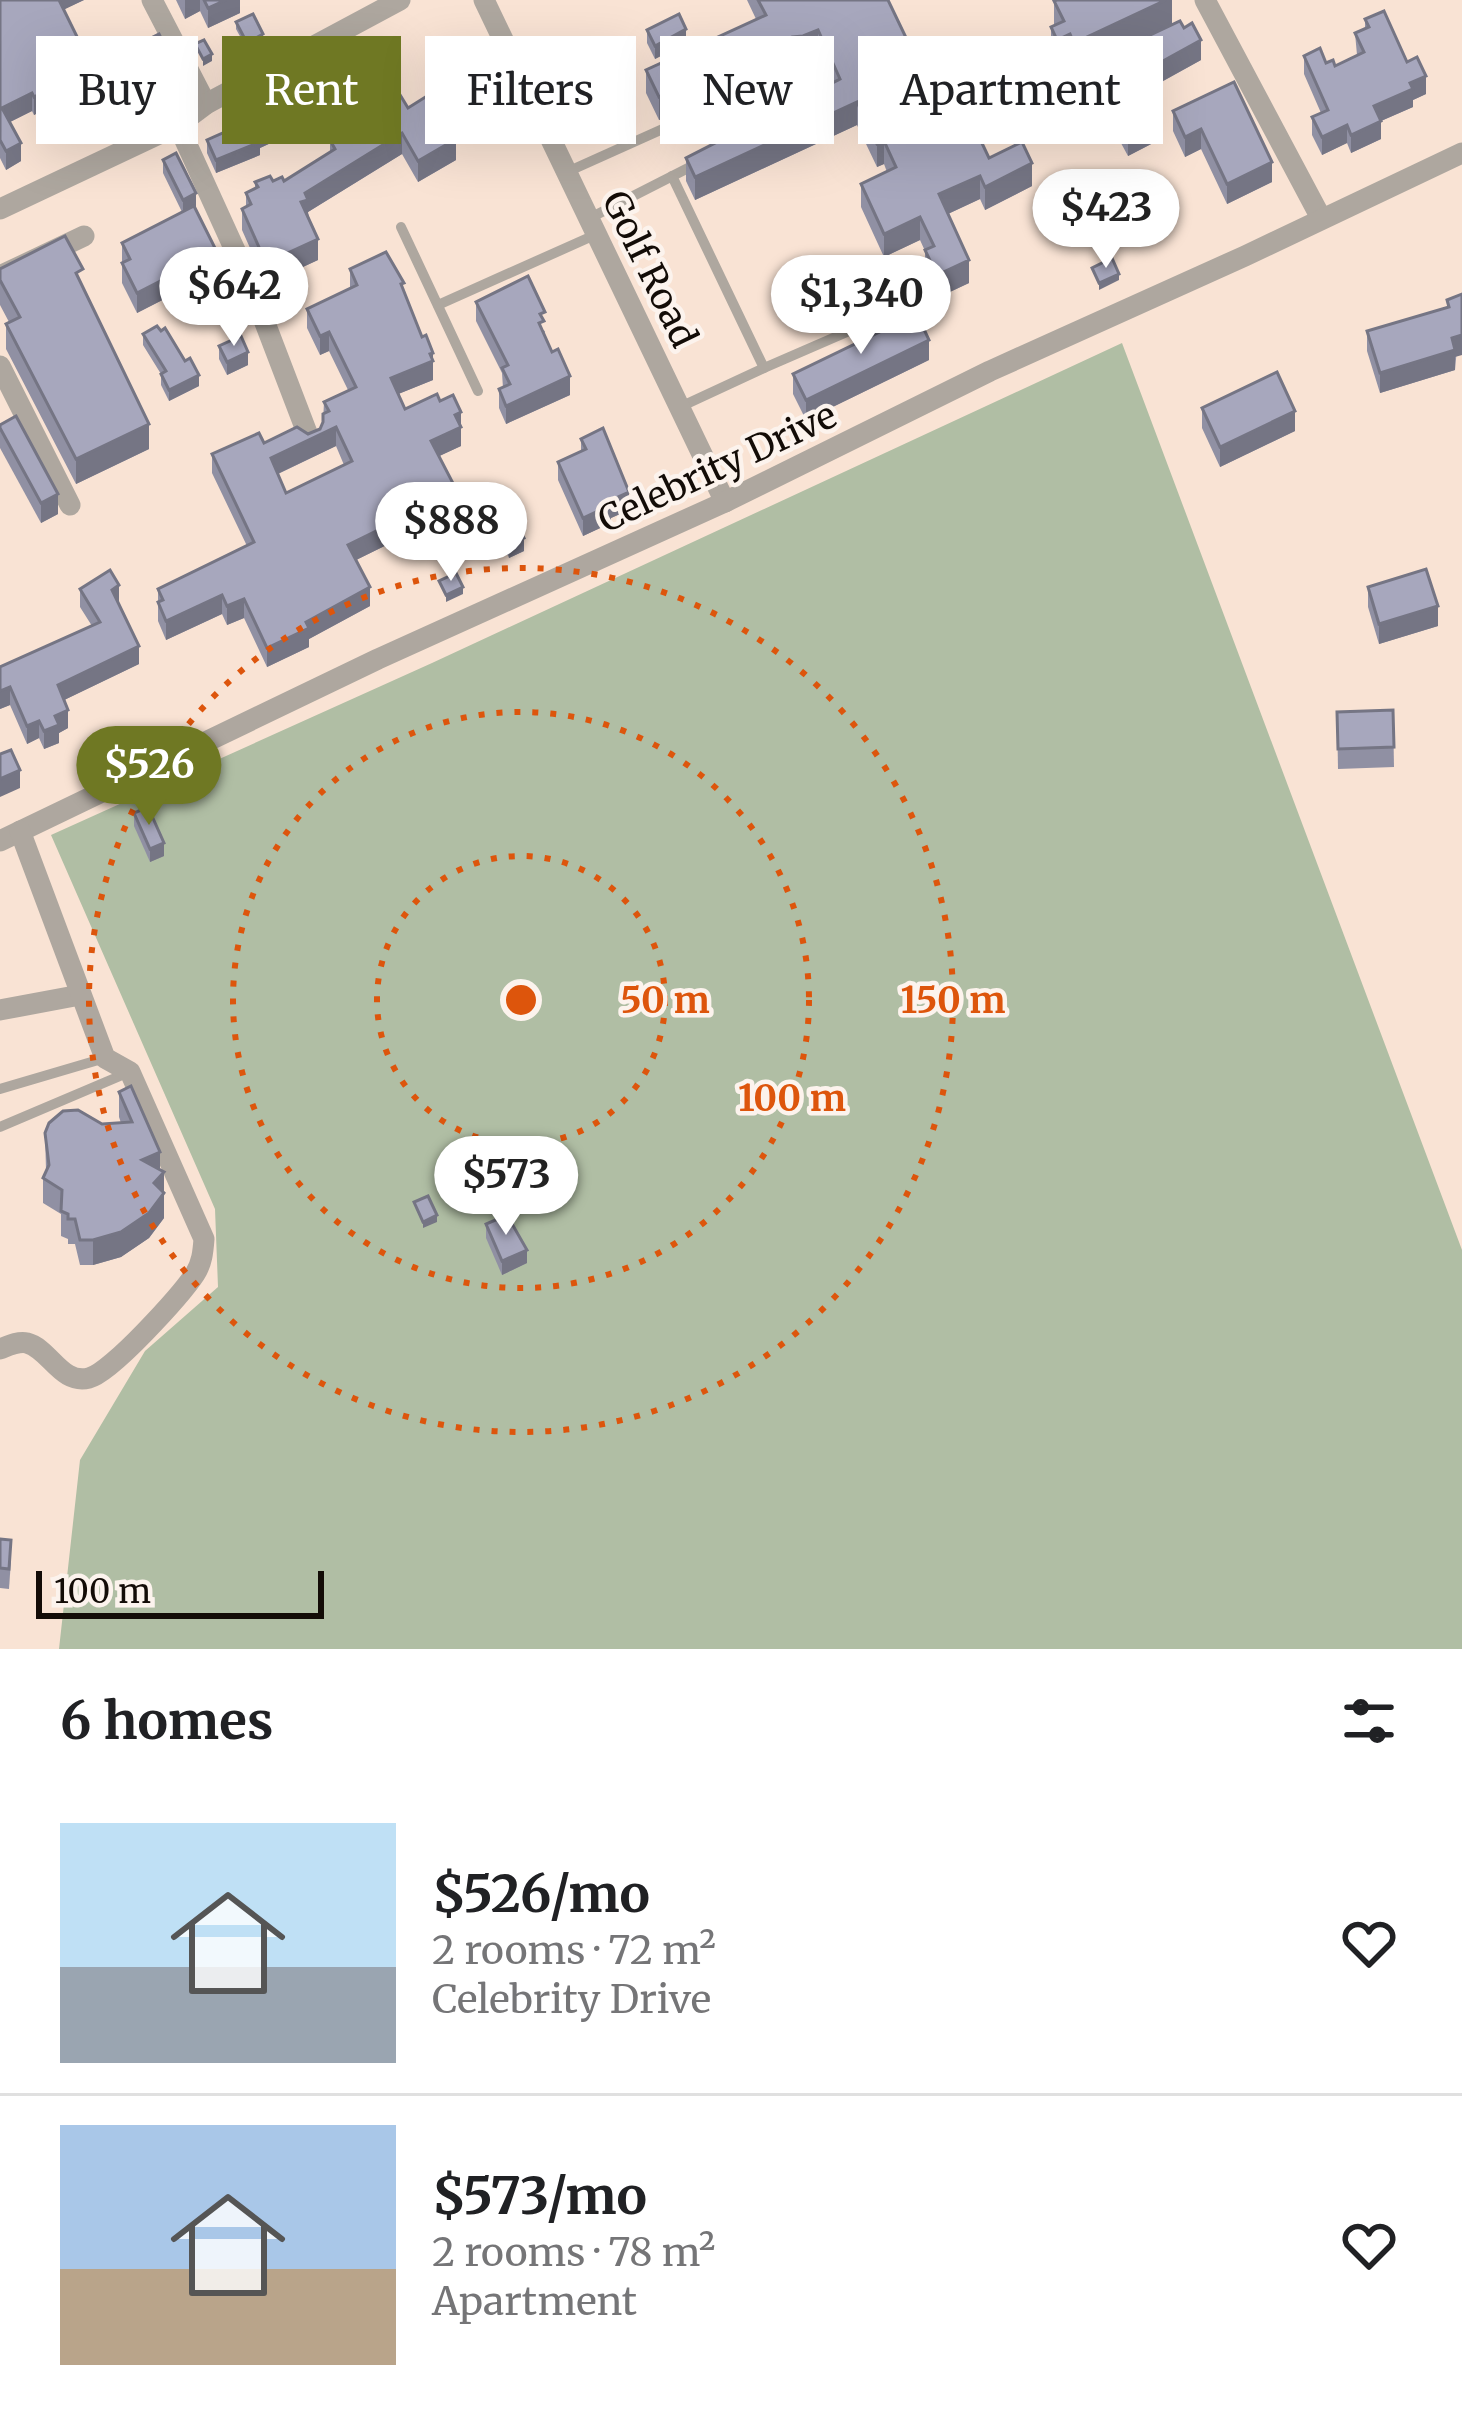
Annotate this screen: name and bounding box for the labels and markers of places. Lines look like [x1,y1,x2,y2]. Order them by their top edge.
pin: $423 [1035,169,1177,271]
pin: $642 [163,247,305,349]
pin: $1,340 [763,255,959,357]
pin: $888 [380,482,522,584]
pin: $526 [78,726,220,828]
centre of rings [500,979,542,1021]
pin: $573 [435,1136,577,1238]

